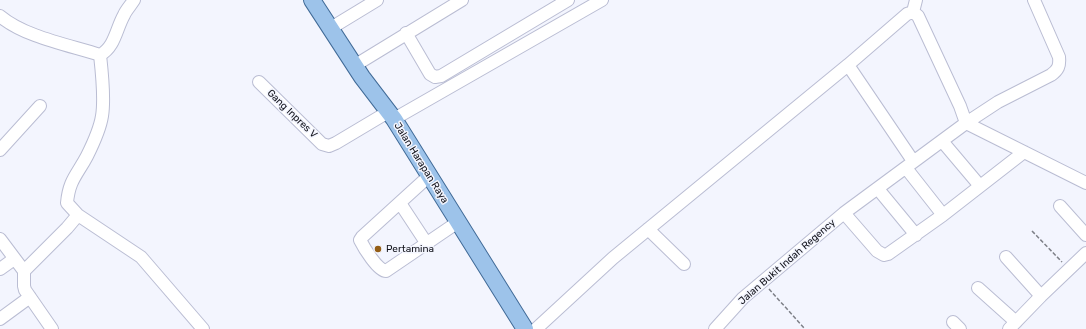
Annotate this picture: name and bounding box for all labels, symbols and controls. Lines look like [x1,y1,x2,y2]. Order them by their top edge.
street label: Gang Inpres V [264,87,320,141]
street label: Jalan Harapan Raya [391,120,451,206]
street label: Jalan Bukit Indah Regency [736,217,838,307]
place label: Pertamina [386,243,434,255]
marker: Pertamina [373,244,383,254]

